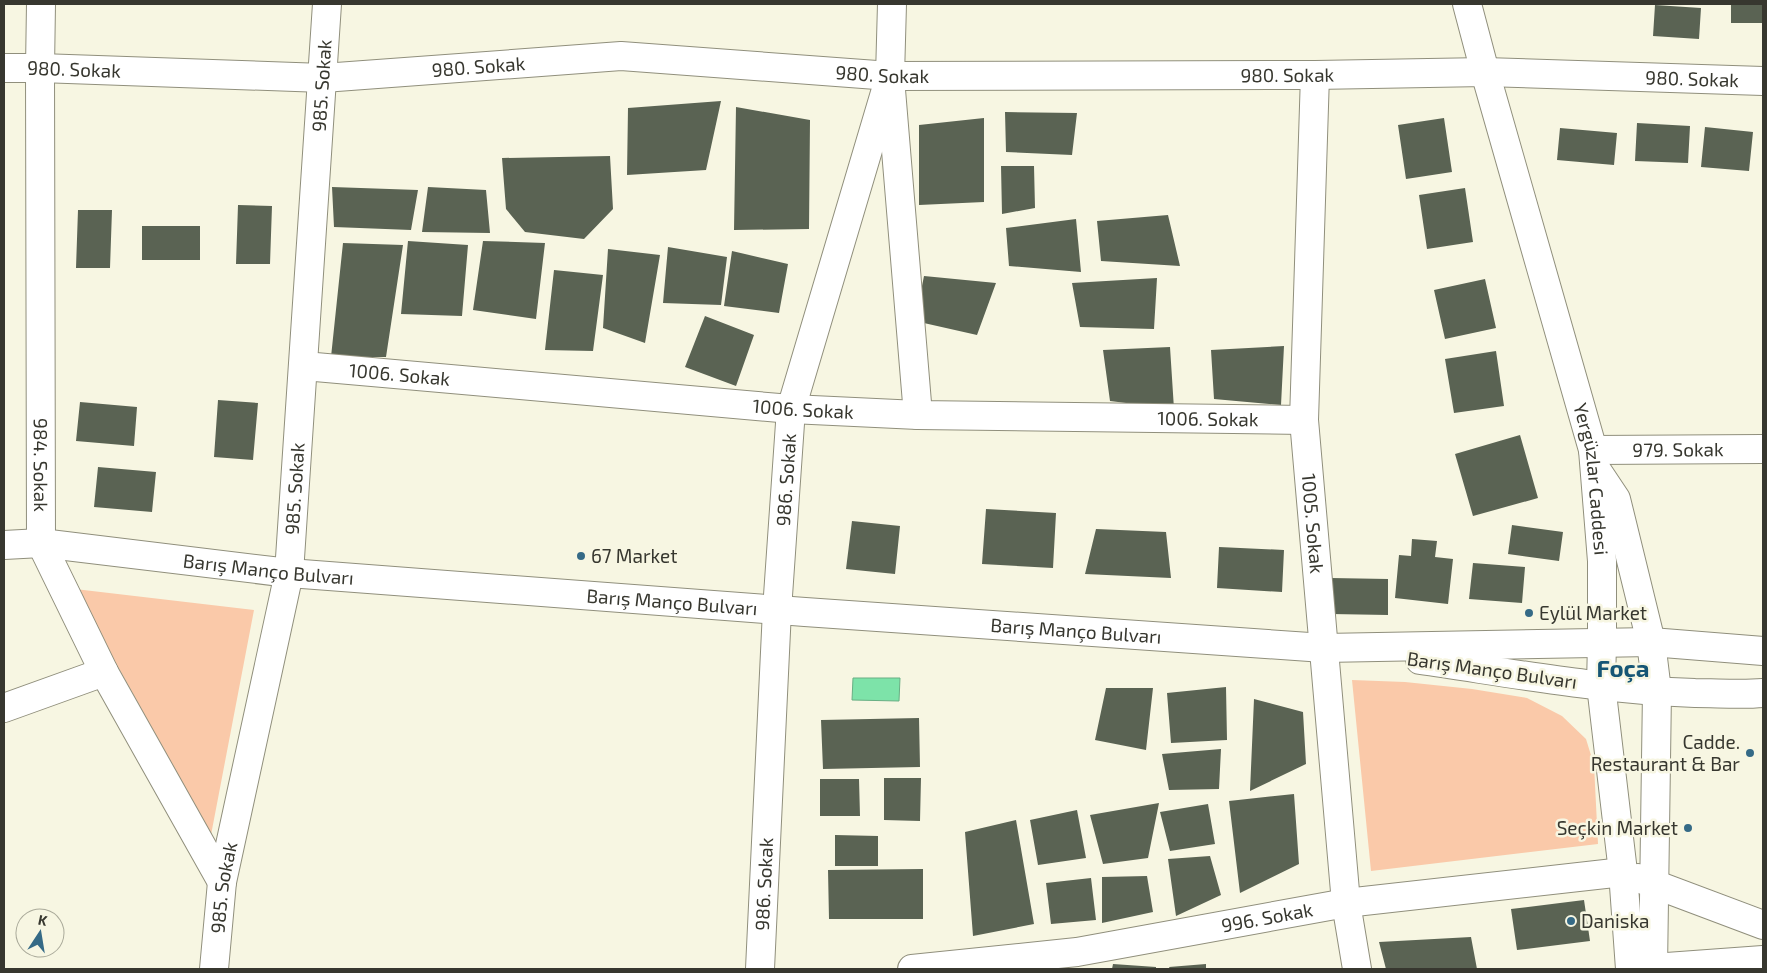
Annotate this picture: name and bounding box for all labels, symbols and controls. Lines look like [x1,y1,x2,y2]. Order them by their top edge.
street label: 985. Sokak [306,38,336,132]
street label: 980. Sokak [431,51,526,81]
street label: 980. Sokak [27,56,122,82]
street label: 980. Sokak [835,60,929,87]
street label: 980. Sokak [1240,63,1335,86]
street label: 980. Sokak [1645,65,1740,91]
street label: 1006. Sokak [348,358,451,390]
street label: 1006. Sokak [752,394,855,423]
street label: Yergüzlar Caddesi [1569,400,1613,556]
street label: 1006. Sokak [1157,406,1259,430]
street label: 984. Sokak [30,418,53,512]
street label: 986. Sokak [771,432,800,527]
street label: 979. Sokak [1632,437,1724,461]
street label: 985. Sokak [280,441,309,536]
street label: 1005. Sokak [1298,472,1329,575]
place label: 67 Market [591,544,677,567]
street label: Barış Manço Bulvarı [182,548,355,589]
marker: 67 Market [575,550,587,562]
street label: Barış Manço Bulvarı [586,584,758,619]
place label: Eylül Market [1539,601,1647,624]
marker: Eylül Market [1523,607,1535,619]
street label: Barış Manço Bulvarı [990,613,1162,648]
street label: Barış Manço Bulvarı [1405,646,1579,694]
district label: Foça [1596,653,1650,683]
place label: Cadde. Restaurant & Bar [1591,730,1740,775]
marker: Cadde. Restaurant & Bar [1744,747,1756,759]
place label: Seçkin Market [1557,816,1678,840]
marker: Seçkin Market [1682,822,1694,834]
street label: 986. Sokak [750,837,777,931]
street label: 985. Sokak [205,839,241,934]
street label: 996. Sokak [1219,897,1315,936]
north arrow [15,908,65,958]
place label: Daniska [1581,909,1650,932]
text: K [37,911,49,929]
marker: Daniska [1565,915,1577,927]

